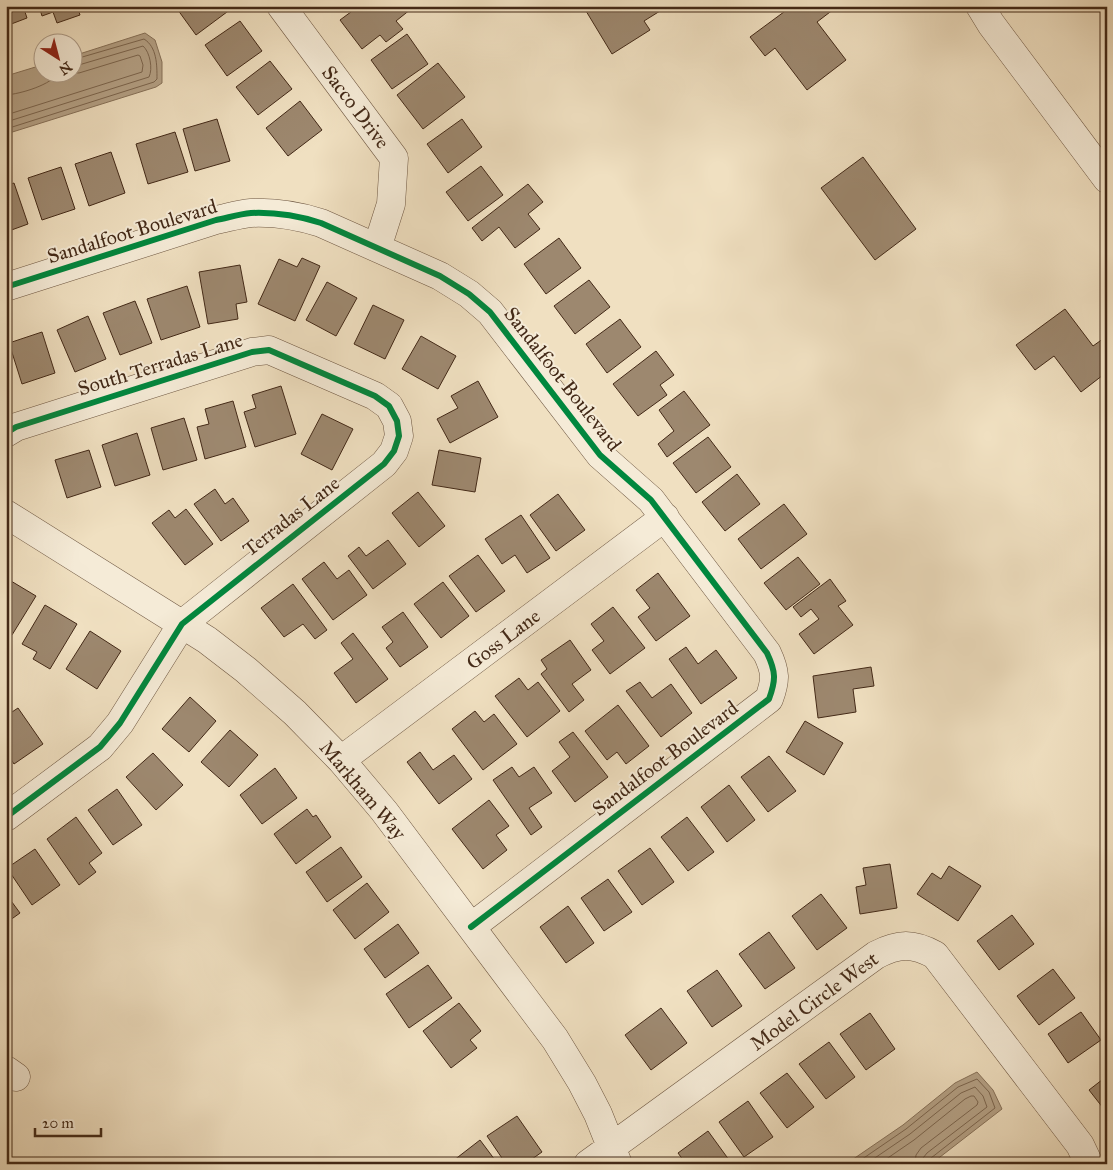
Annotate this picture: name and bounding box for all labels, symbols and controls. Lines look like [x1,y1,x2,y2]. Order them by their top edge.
north arrow [32,32,82,82]
text: N [55,58,75,79]
street label: Sacco Drive [317,61,395,153]
street label: Sandalfoot Boulevard [44,194,220,268]
street label: Sandalfoot Boulevard [499,302,627,456]
street label: South Terradas Lane [75,327,245,401]
street label: Terradas Lane [238,471,344,561]
street label: Goss Lane [461,604,545,674]
street label: Sandalfoot Boulevard [587,695,743,821]
street label: Markham Way [315,736,412,845]
street label: Model Circle West [745,946,883,1056]
scale bar [35,1105,101,1137]
text: 20 m [42,1114,74,1132]

